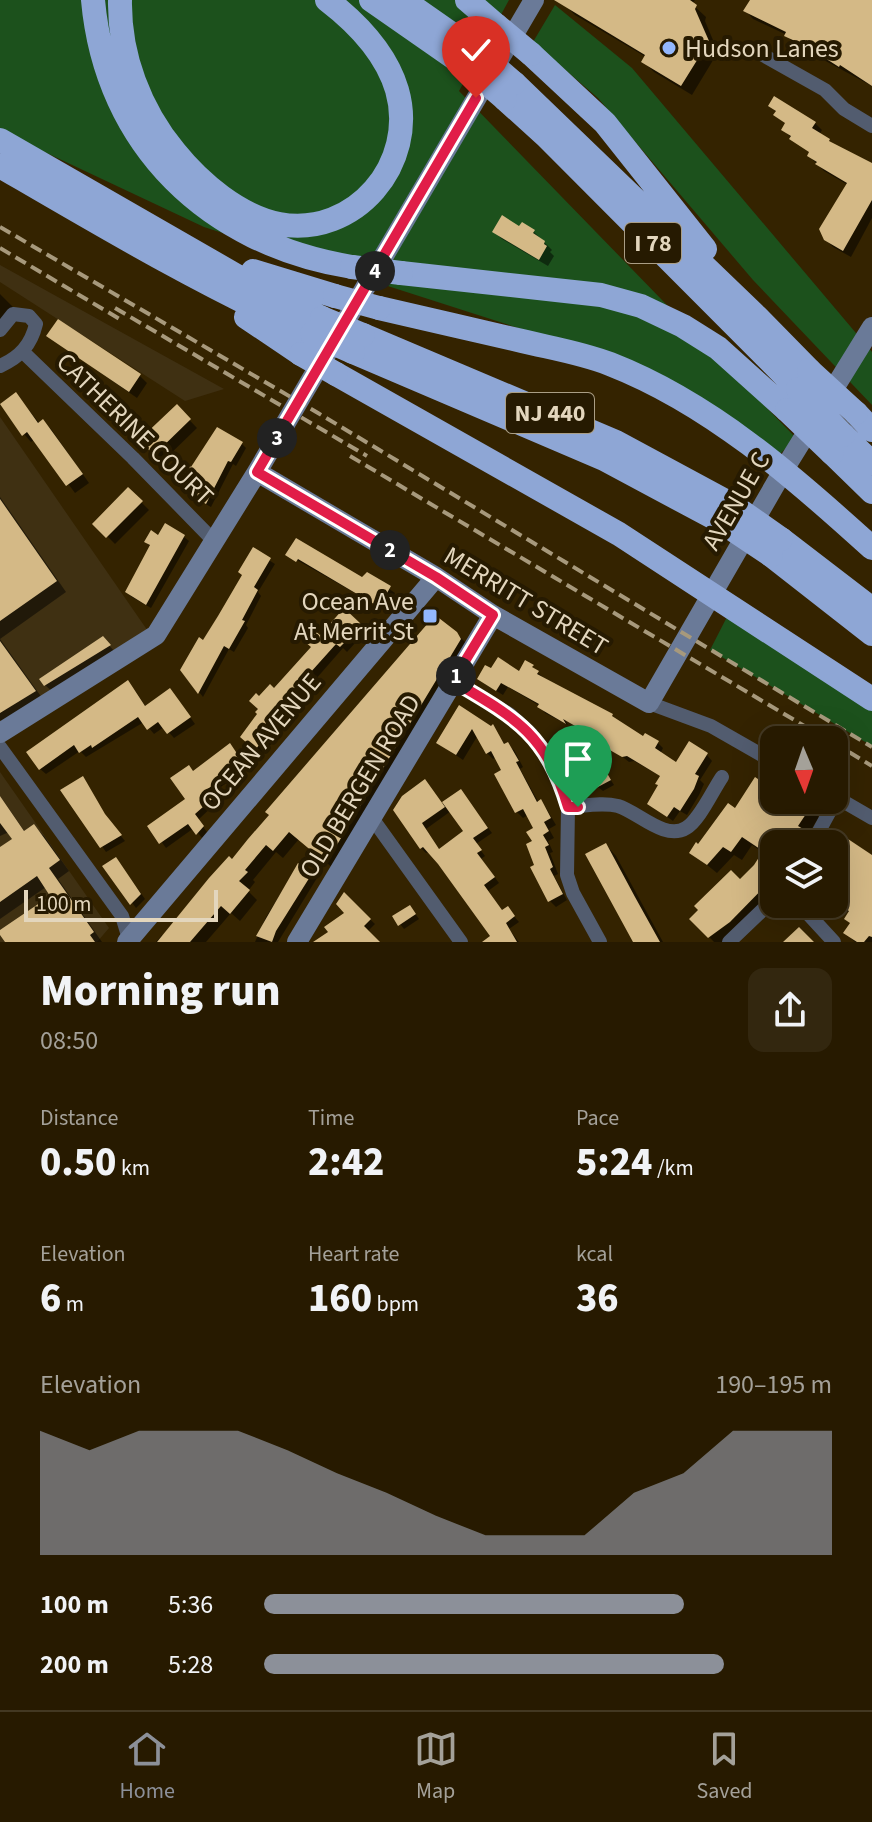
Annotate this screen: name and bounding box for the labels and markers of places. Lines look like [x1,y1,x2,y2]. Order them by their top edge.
pin [442,16,510,98]
place label: Hudson Lanes [685,30,839,67]
marker: Hudson Lanes [660,39,678,57]
pin: 4 [355,251,395,291]
pin: 3 [257,418,297,458]
pin: 2 [370,530,410,570]
place label: Ocean Ave At Merrit St [294,583,414,650]
marker: Ocean Ave At Merrit St [421,607,439,625]
pin: 1 [436,656,476,696]
pin [544,725,612,807]

